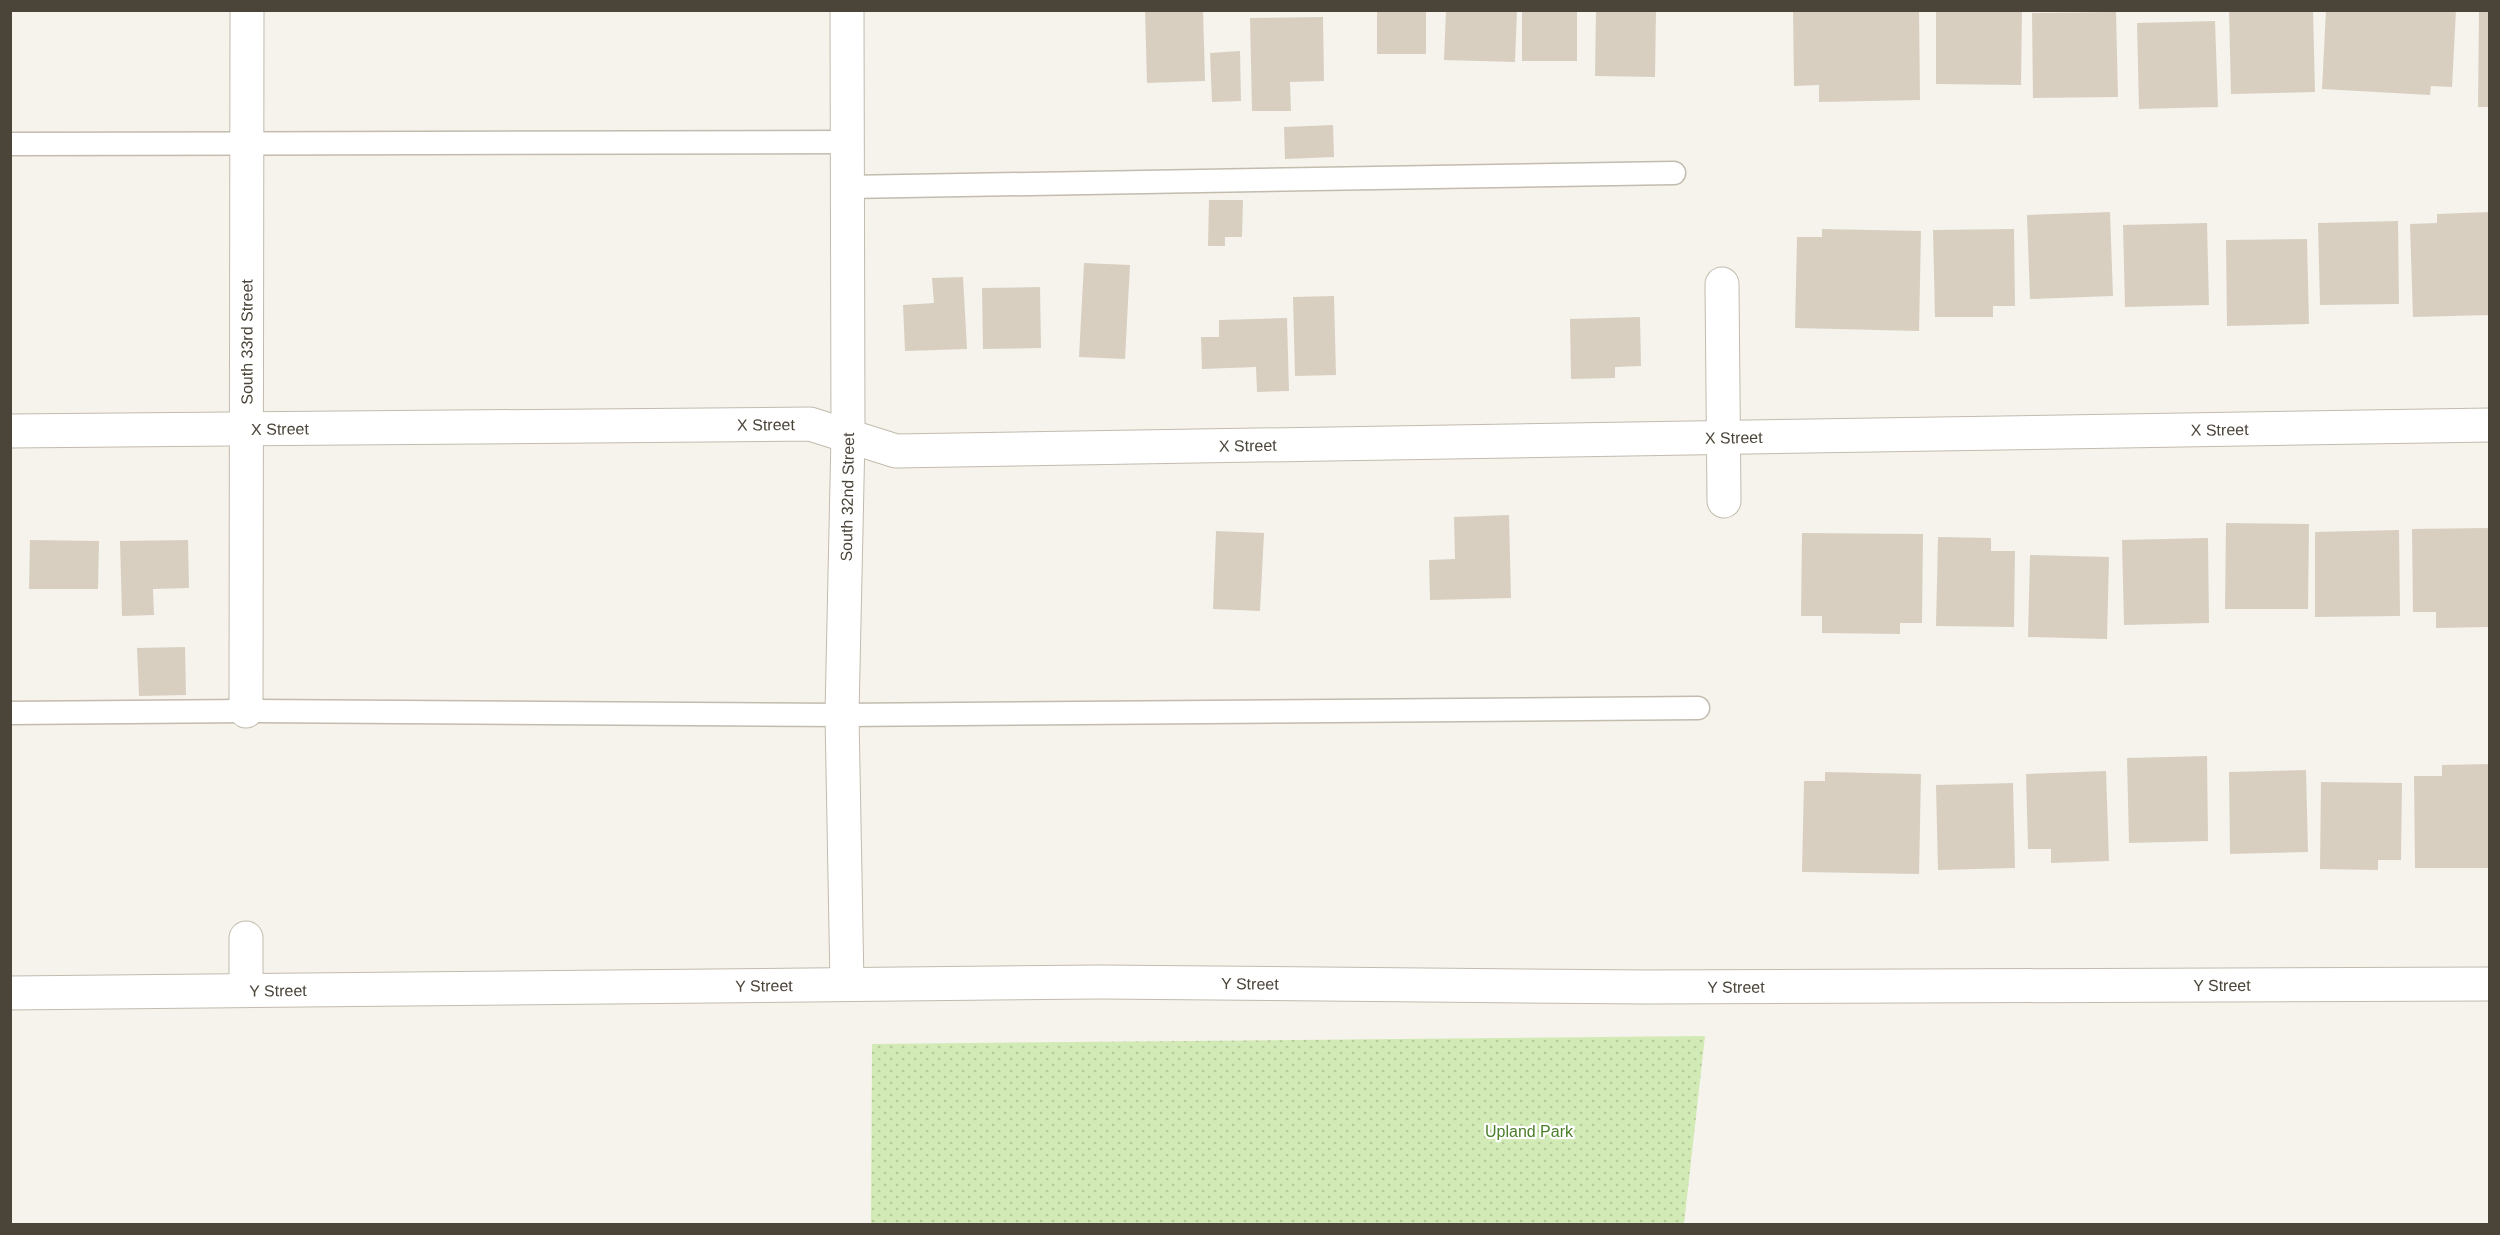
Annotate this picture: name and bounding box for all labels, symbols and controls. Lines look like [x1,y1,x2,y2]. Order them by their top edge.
street label: South 33rd Street [238,279,256,405]
street label: X Street [737,416,796,434]
street label: X Street [251,420,310,438]
street label: X Street [2191,421,2249,439]
street label: X Street [1705,429,1763,447]
street label: South 32nd Street [838,432,857,562]
street label: X Street [1219,437,1277,455]
street label: Y Street [1221,975,1279,993]
street label: Y Street [735,977,793,995]
street label: Y Street [2193,977,2251,994]
street label: Y Street [1707,979,1765,996]
street label: Y Street [249,982,307,1000]
park label: Upland Park [1485,1123,1574,1140]

